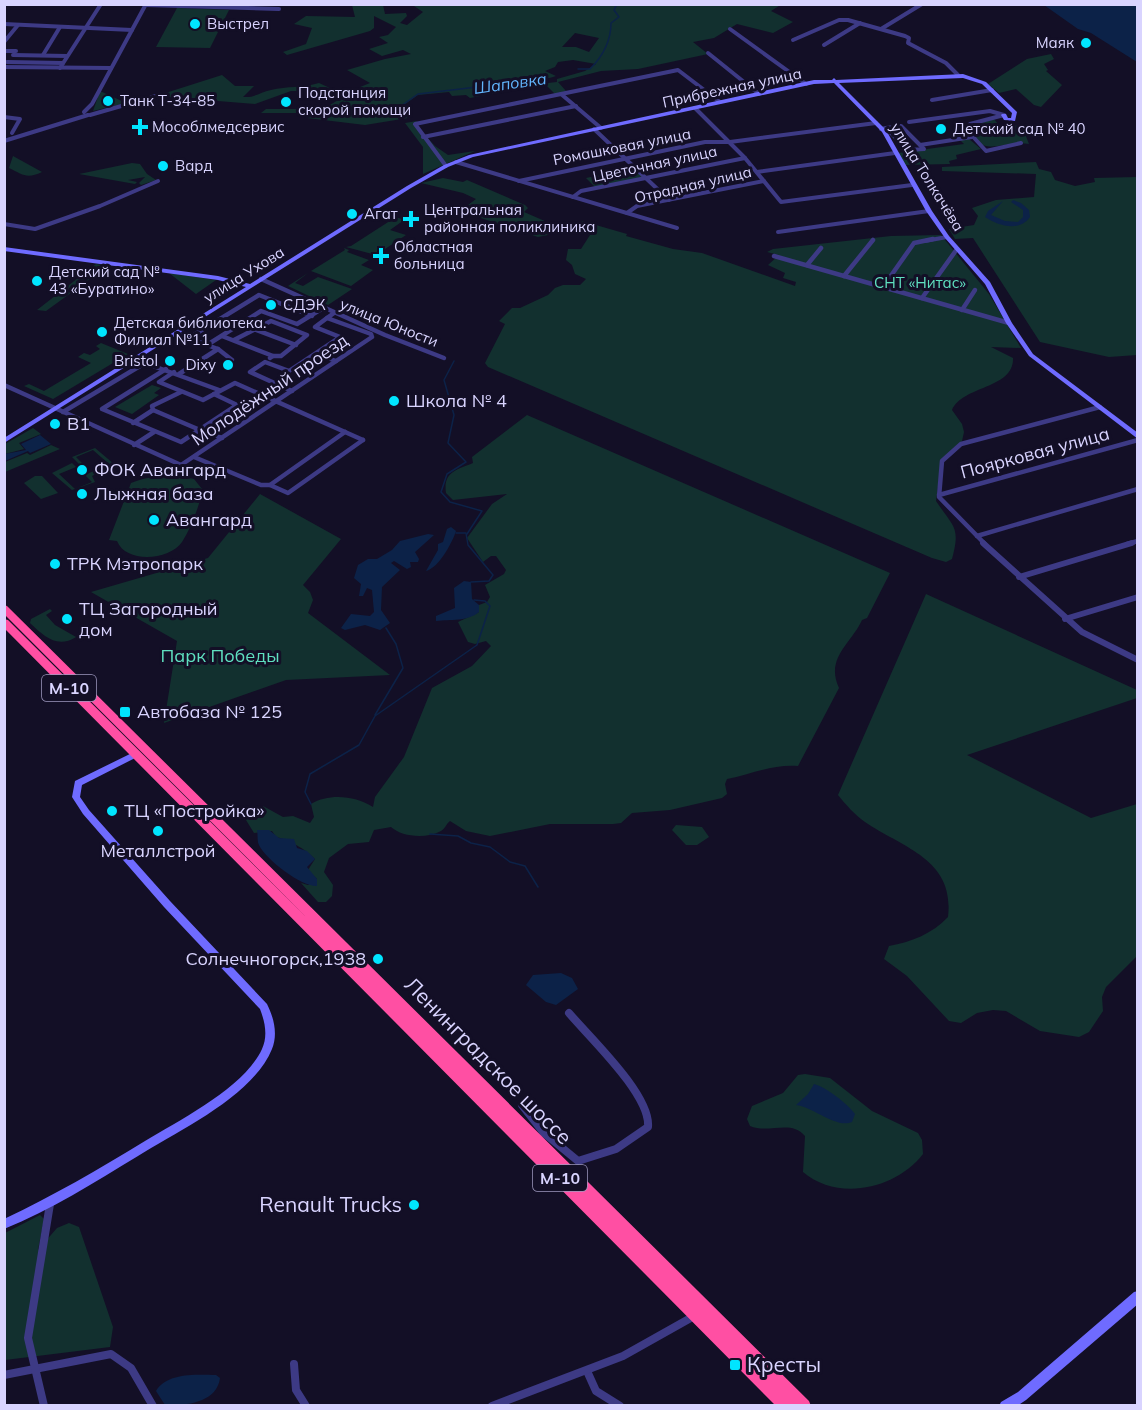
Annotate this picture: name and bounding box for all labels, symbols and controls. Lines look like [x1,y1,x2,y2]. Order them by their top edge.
place label: Выстрел [207,14,269,33]
marker: Выстрел [188,17,202,31]
place label: Маяк [1036,33,1075,52]
marker: Маяк [1079,36,1093,50]
street label: Прибрежная улица [661,63,803,112]
water label: Шаповка [472,68,548,98]
place label: Подстанция скорой помощи [298,83,411,119]
place label: Танк Т-34-85 [120,91,215,110]
marker: Танк Т-34-85 [101,94,115,108]
marker: Подстанция скорой помощи [279,95,293,109]
place label: Мособлмедсервис [152,117,285,136]
street label: улица Толкачёва [886,119,968,235]
place label: Детский сад № 40 [953,119,1086,138]
marker: Мособлмедсервис [133,120,147,134]
marker: Детский сад № 40 [934,122,948,136]
street label: Ромашковая улица [551,124,692,169]
street label: Цветочная улица [591,141,719,186]
place label: Вард [175,156,213,175]
marker: Вард [156,159,170,173]
street label: Отрадная улица [632,162,753,207]
place label: Центральная районная поликлиника [424,200,595,236]
place label: Агат [364,204,398,223]
marker: Агат [345,207,359,221]
marker: Центральная районная поликлиника [402,210,420,228]
place label: Областная больница [394,237,473,273]
street label: улица Ухова [200,242,288,307]
marker: Областная больница [372,247,390,265]
place label: Детский сад № 43 «Буратино» [49,262,160,298]
park label: СНТ «Нитас» [874,273,966,292]
marker: Детский сад № 43 «Буратино» [30,274,44,288]
street label: улица Юности [337,294,441,351]
place label: СДЭК [283,295,326,314]
marker: СДЭК [264,298,278,312]
place label: Детская библиотека. Филиал №11 [114,313,267,349]
marker: Детская библиотека. Филиал №11 [95,325,109,339]
street label: Молодёжный проезд [187,329,353,451]
place label: Bristol [114,351,158,370]
marker: Bristol [163,354,177,368]
place label: Dixy [185,355,216,374]
marker: Dixy [221,358,235,372]
place label: Школа № 4 [406,389,507,412]
marker: Школа № 4 [387,394,401,408]
place label: В1 [67,412,90,435]
marker: В1 [48,417,62,431]
street label: Поярковая улица [958,422,1112,483]
place label: ФОК Авангард [94,458,226,481]
marker: ФОК Авангард [75,463,89,477]
place label: Лыжная база [94,482,214,505]
marker: Лыжная база [75,487,89,501]
place label: Авангард [166,508,252,531]
marker: Авангард [147,513,161,527]
place label: ТРК Мэтропарк [67,552,203,575]
marker: ТРК Мэтропарк [48,557,62,571]
place label: ТЦ Загородный дом [79,597,218,641]
marker: ТЦ Загородный дом [60,612,74,626]
park label: Парк Победы [160,644,280,667]
road number: М-10 [42,675,96,701]
place label: Автобаза № 125 [137,700,282,723]
marker: Автобаза № 125 [118,705,132,719]
place label: ТЦ «Постройка» [124,799,264,822]
marker: ТЦ «Постройка» [105,804,119,818]
marker: Металлстрой [151,824,165,838]
place label: Металлстрой [100,839,216,862]
place label: Солнечногорск,1938 [185,947,366,970]
marker: Солнечногорск,1938 [371,952,385,966]
street label: Ленинградское шоссе [399,971,578,1150]
road number: М-10 [533,1165,587,1191]
place label: Renault Trucks [259,1191,402,1217]
marker: Renault Trucks [407,1198,421,1212]
place label: Кресты [747,1351,821,1377]
marker: Кресты [728,1358,742,1372]

